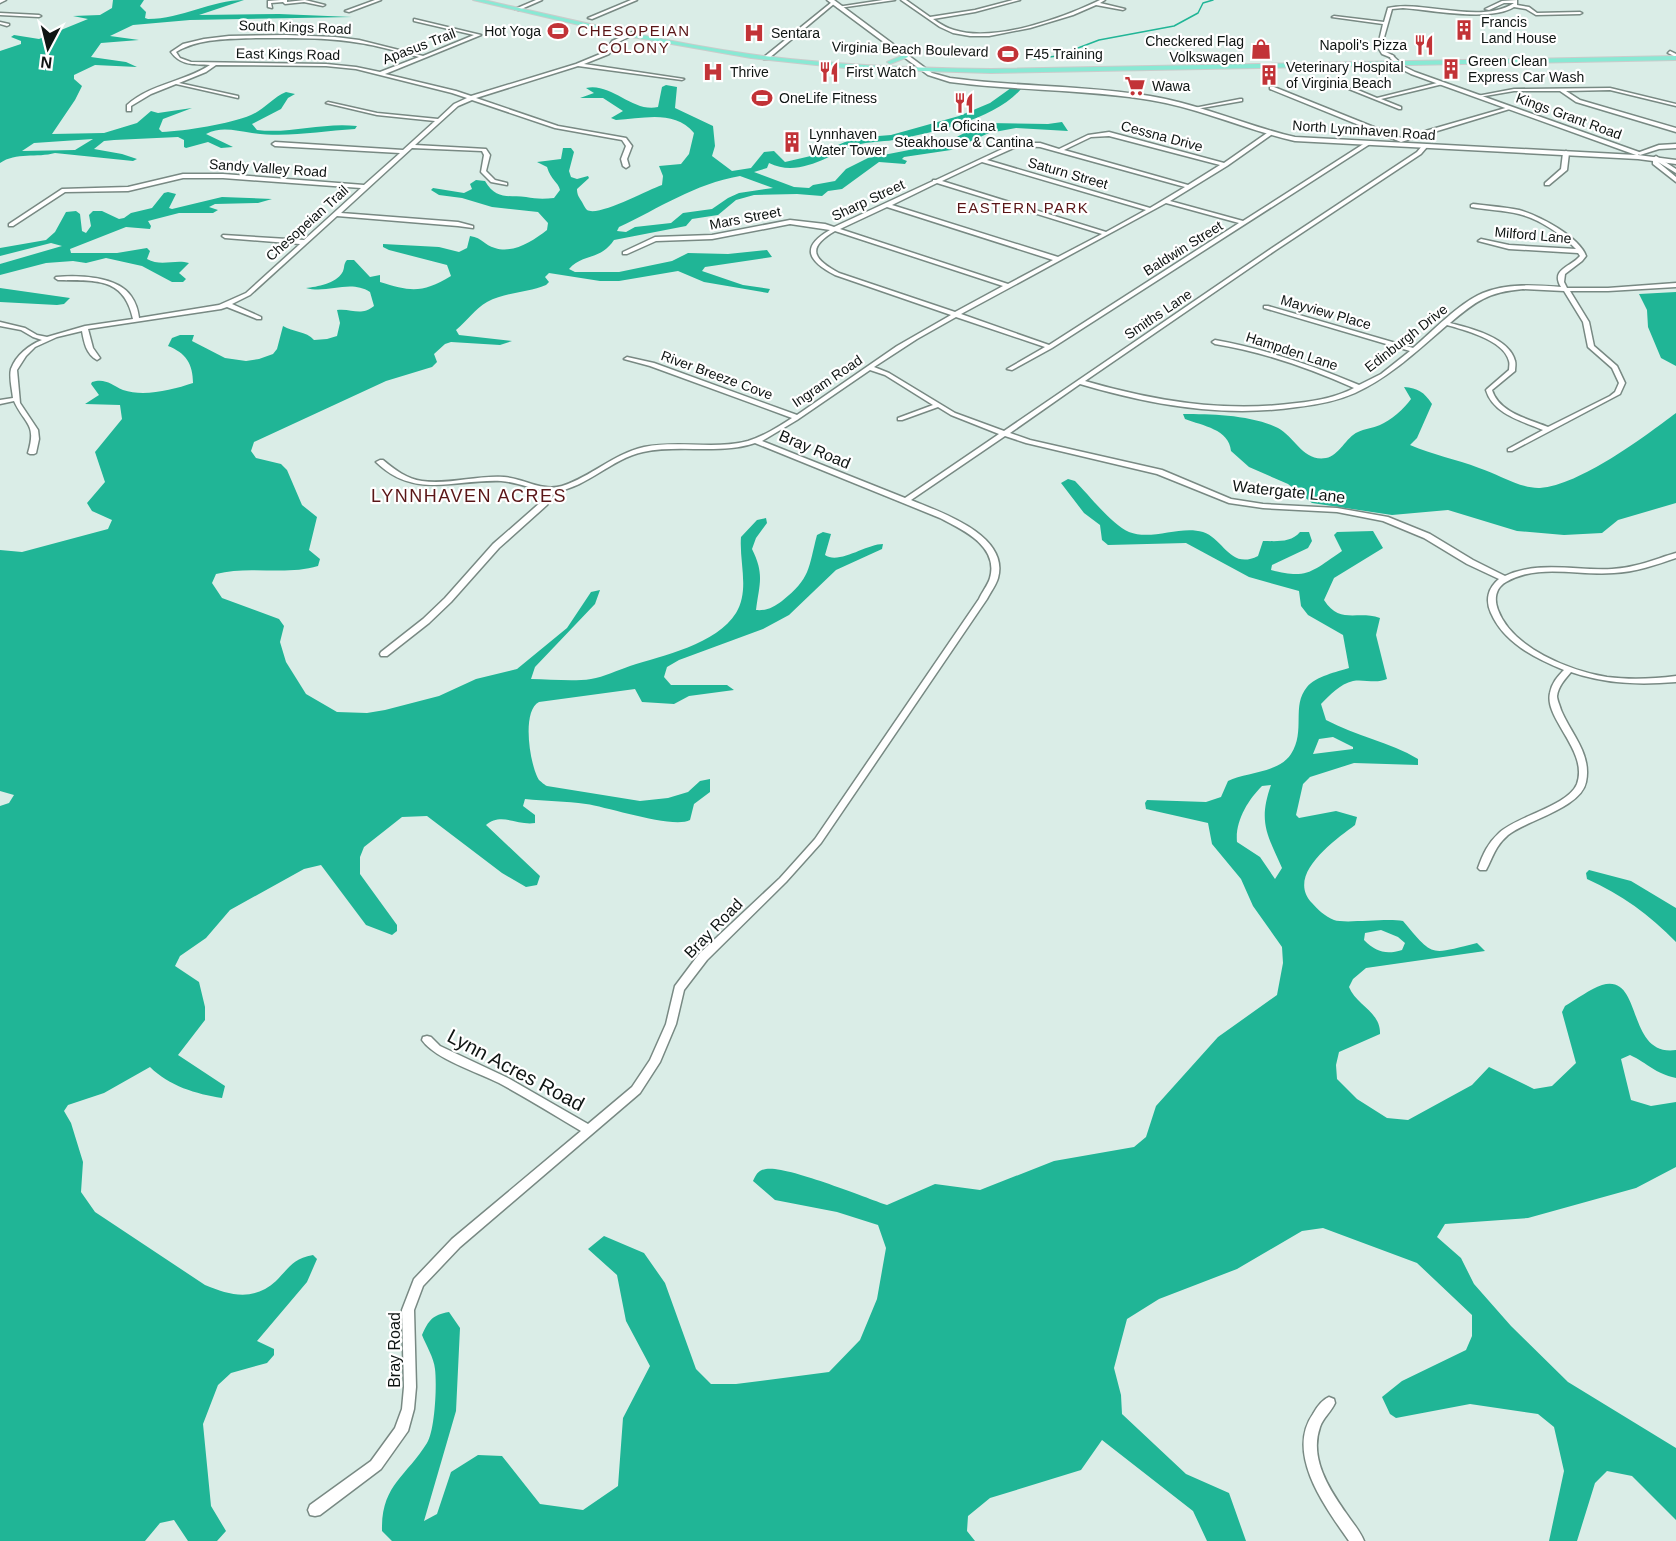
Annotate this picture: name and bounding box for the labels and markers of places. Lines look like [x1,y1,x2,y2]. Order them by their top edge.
place label: Francis Land House [1481,14,1557,46]
building icon: Francis Land House [1452,18,1476,42]
sports icon: Hot Yoga [546,19,570,43]
hospital icon: Sentara [742,21,766,45]
place label: Hot Yoga [484,23,541,39]
place label: Sentara [771,25,820,41]
place label: Checkered Flag Volkswagen [1145,33,1244,65]
restaurant icon: Napoli's Pizza [1412,33,1436,57]
shop icon: Checkered Flag Volkswagen [1249,37,1273,61]
place label: Napoli's Pizza [1320,37,1407,53]
sports icon: F45 Training [996,42,1020,66]
place label: F45 Training [1025,46,1103,62]
place label: Green Clean Express Car Wash [1468,53,1584,85]
building icon: Green Clean Express Car Wash [1439,57,1463,81]
place label: Veterinary Hospital of Virginia Beach [1286,59,1404,91]
hospital icon: Thrive [701,60,725,84]
restaurant icon: First Watch [817,60,841,84]
building icon: Veterinary Hospital of Virginia Beach [1257,63,1281,87]
place label: Thrive [730,64,769,80]
place label: First Watch [846,64,916,80]
supermarket icon: Wawa [1123,74,1147,98]
place label: Wawa [1152,78,1191,94]
sports icon: OneLife Fitness [750,86,774,110]
place label: OneLife Fitness [779,90,877,106]
restaurant icon: La Oficina Steakhouse & Cantina [952,91,976,115]
place label: La Oficina Steakhouse & Cantina [894,118,1034,150]
place label: Lynnhaven Water Tower [809,126,887,158]
building icon: Lynnhaven Water Tower [780,130,804,154]

